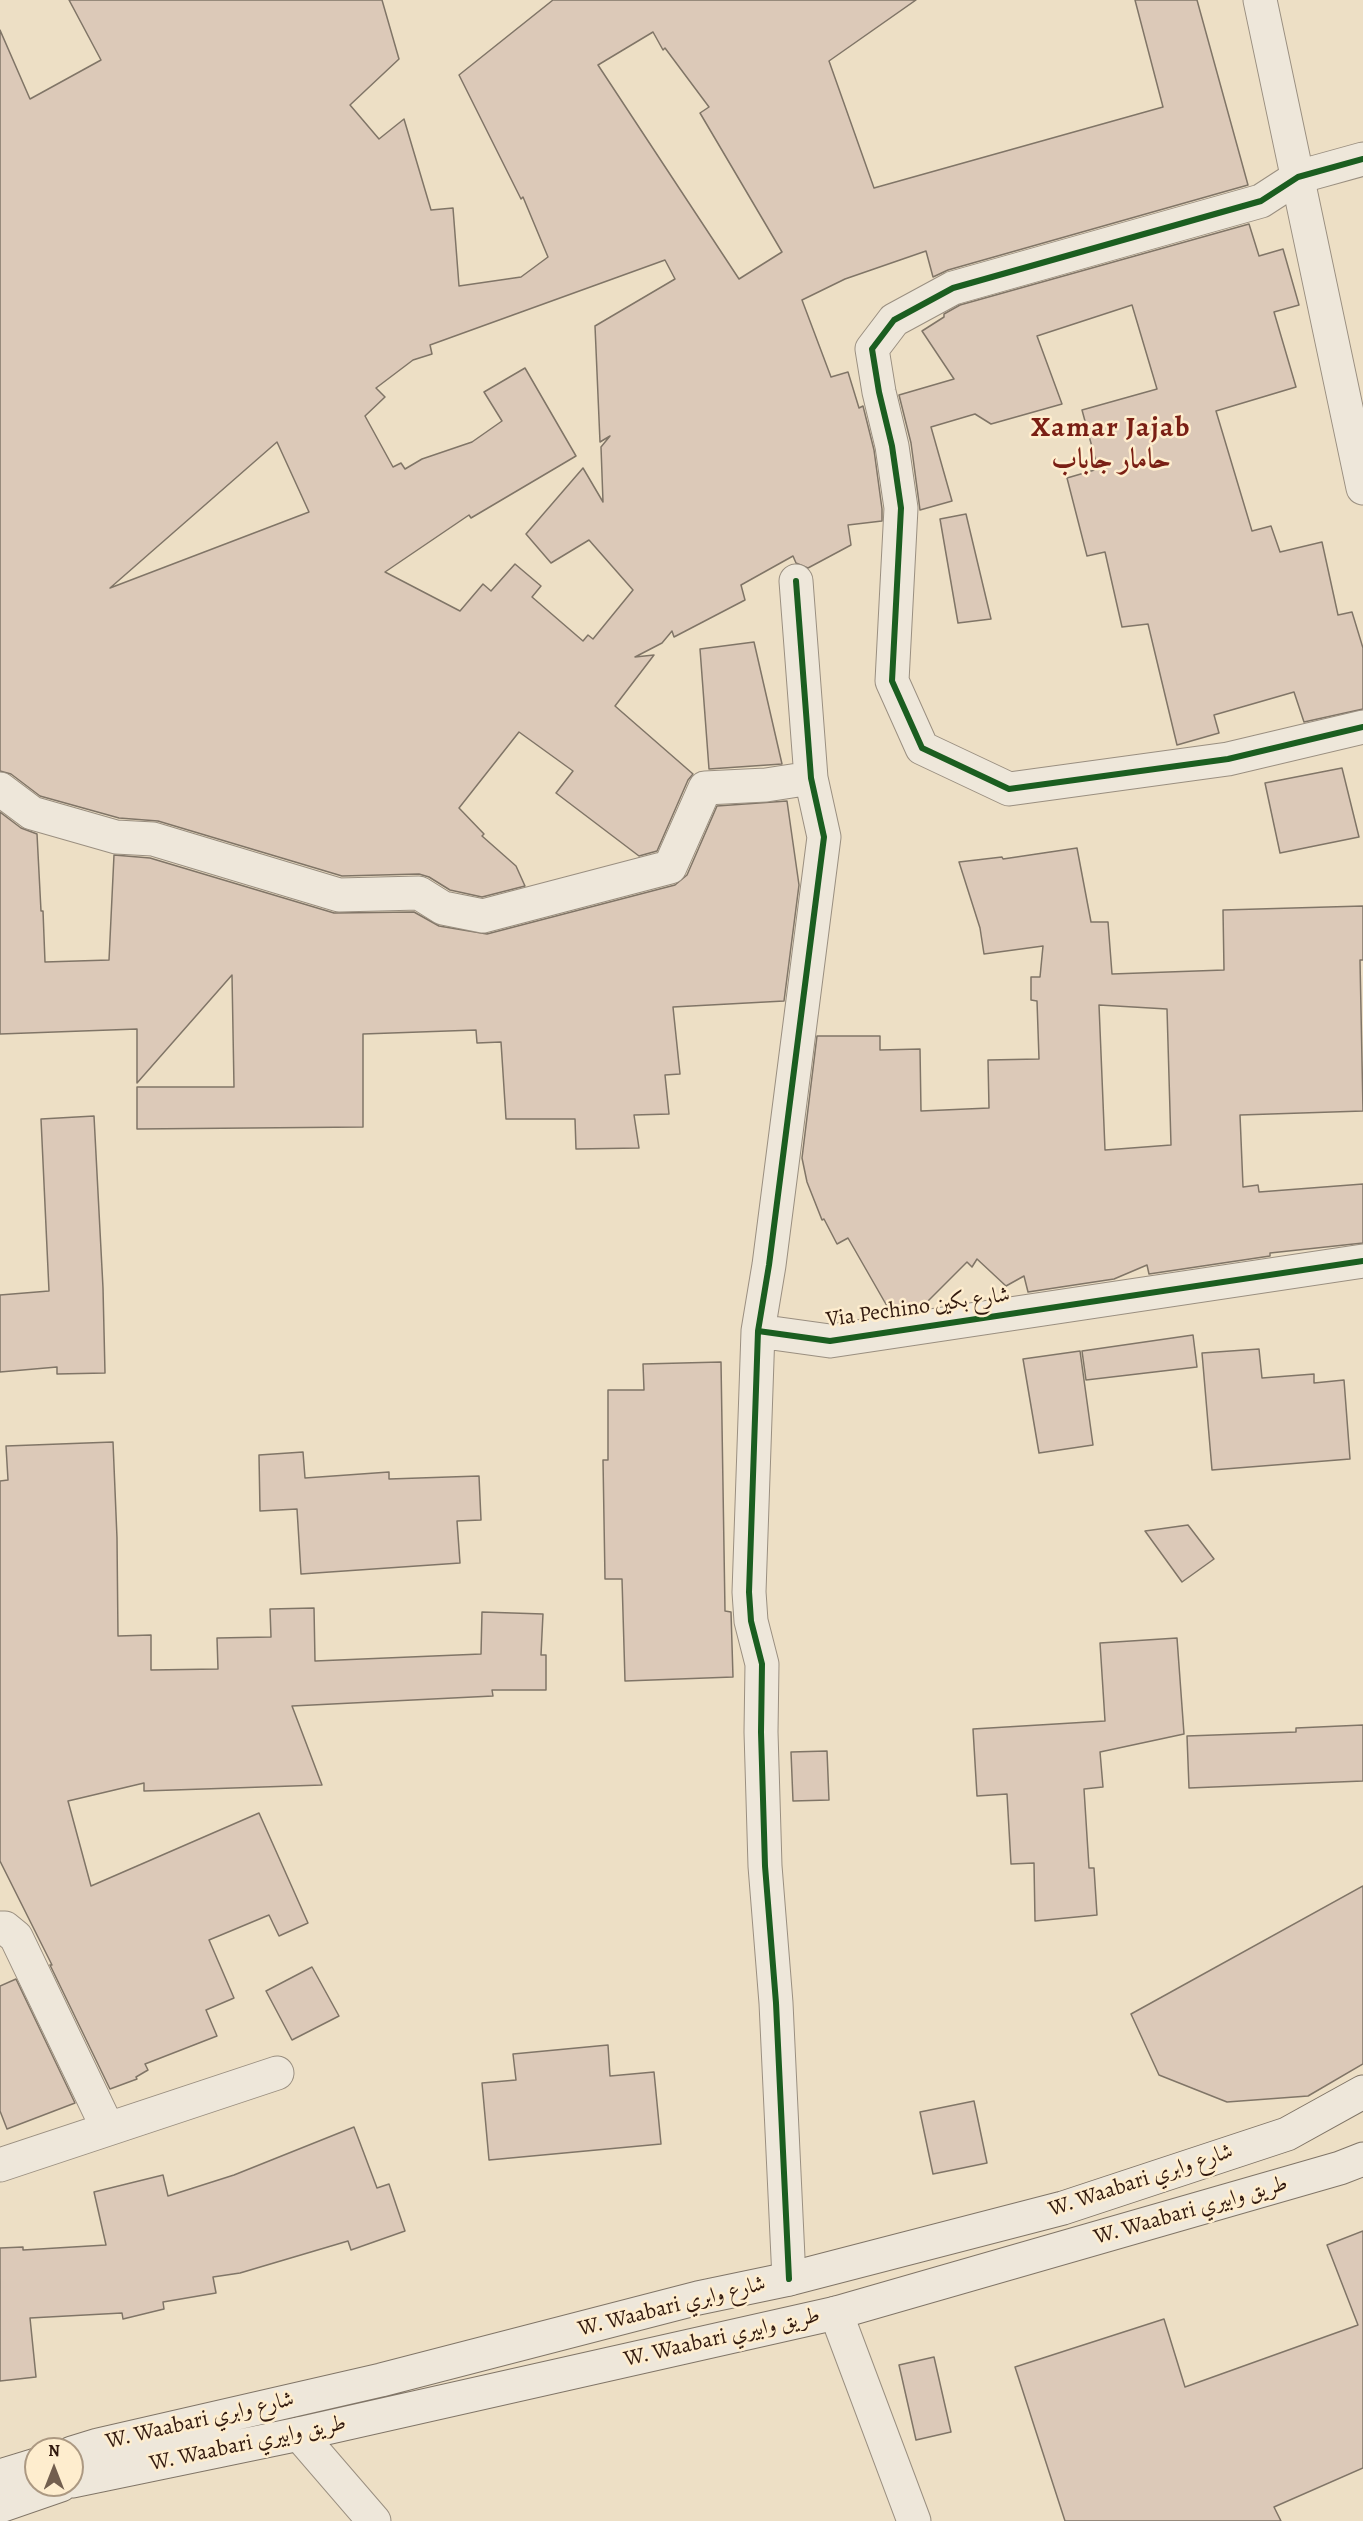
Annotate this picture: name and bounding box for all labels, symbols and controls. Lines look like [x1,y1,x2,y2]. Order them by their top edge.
district label: Xamar Jajab حامار جاباب [1031,412,1191,478]
street label: Via Pechino شارع بكين [824,1282,1012,1334]
street label: W. Waabari شارع وابري [1045,2139,1237,2223]
street label: W. Waabari طريق وابيري [1091,2171,1291,2251]
street label: W. Waabari شارع وابري [575,2271,769,2343]
street label: W. Waabari طريق وابيري [621,2303,823,2373]
street label: W. Waabari شارع وابري [103,2386,297,2456]
street label: W. Waabari طريق وابيري [147,2410,349,2478]
north arrow [24,2437,84,2497]
text: N [48,2440,60,2462]

